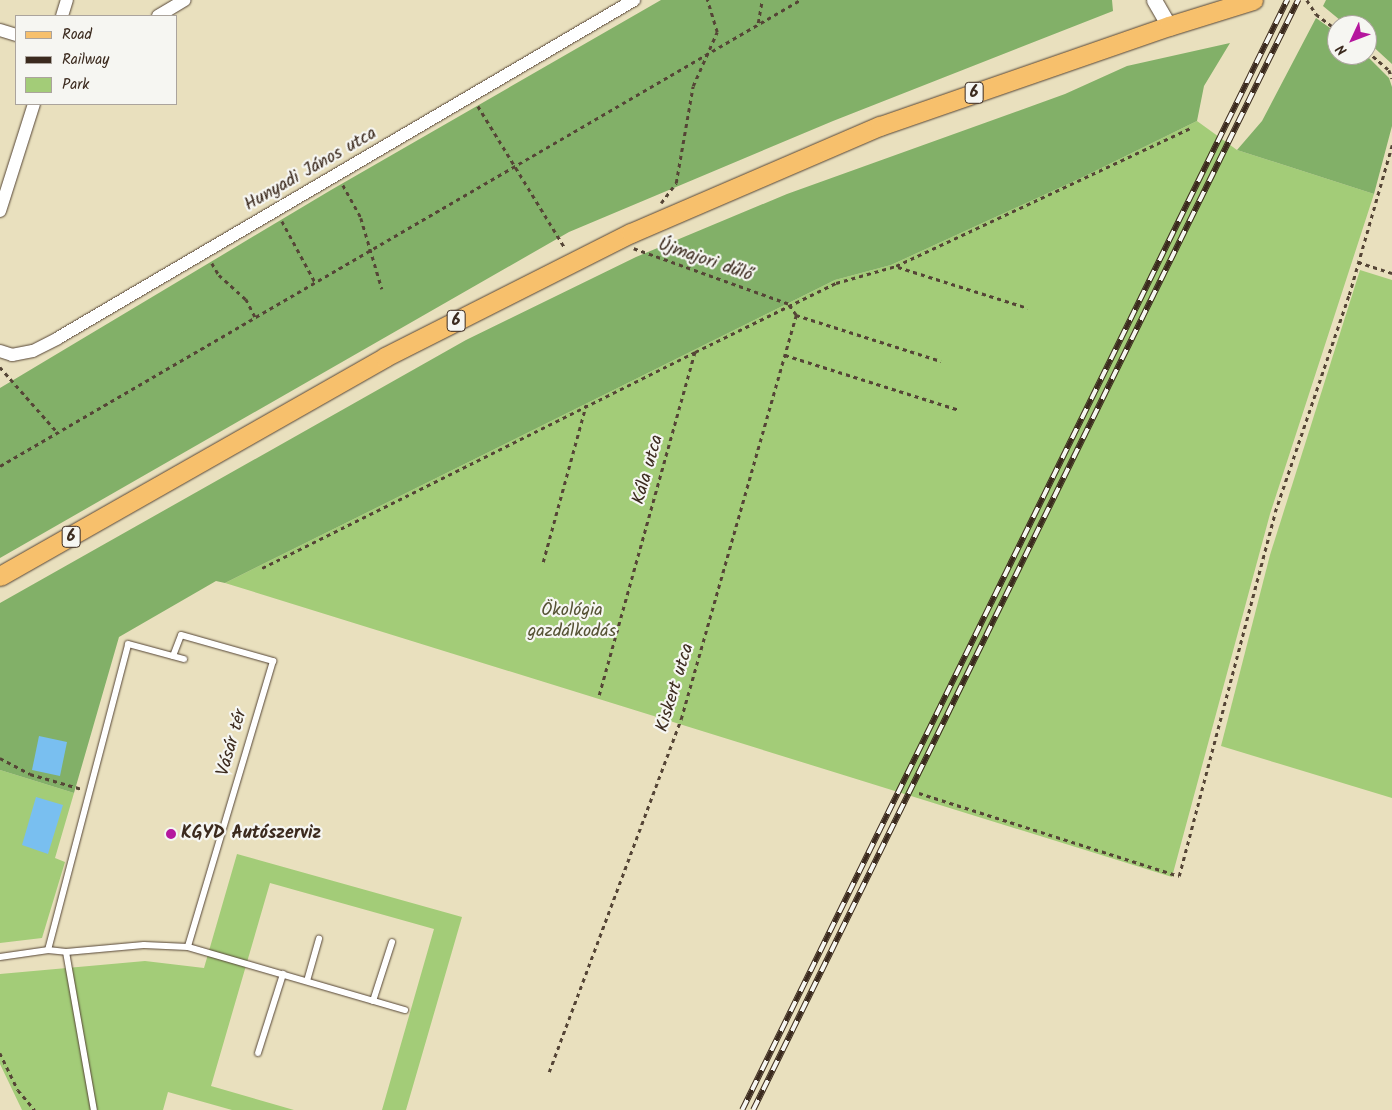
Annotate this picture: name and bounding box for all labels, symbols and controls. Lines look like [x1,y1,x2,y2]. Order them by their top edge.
legend [15,15,178,105]
north arrow [1327,15,1377,65]
text: Road [62,23,92,47]
text: N [1331,39,1353,60]
text: Railway [62,48,109,72]
text: Park [62,73,89,97]
road number: 6 [964,80,984,106]
street label: Hunyadi János utca [241,123,381,217]
street label: Újmajori dűlő [655,235,755,287]
road number: 6 [446,308,466,334]
street label: Kála utca [629,433,669,507]
road number: 6 [61,524,81,550]
park label: Ökológia gazdálkodás [528,601,616,644]
street label: Kiskert utca [652,641,700,735]
street label: Vásár tér [213,707,253,779]
place label: KGYD Autószerviz [181,823,321,845]
marker: KGYD Autószerviz [165,828,177,840]

